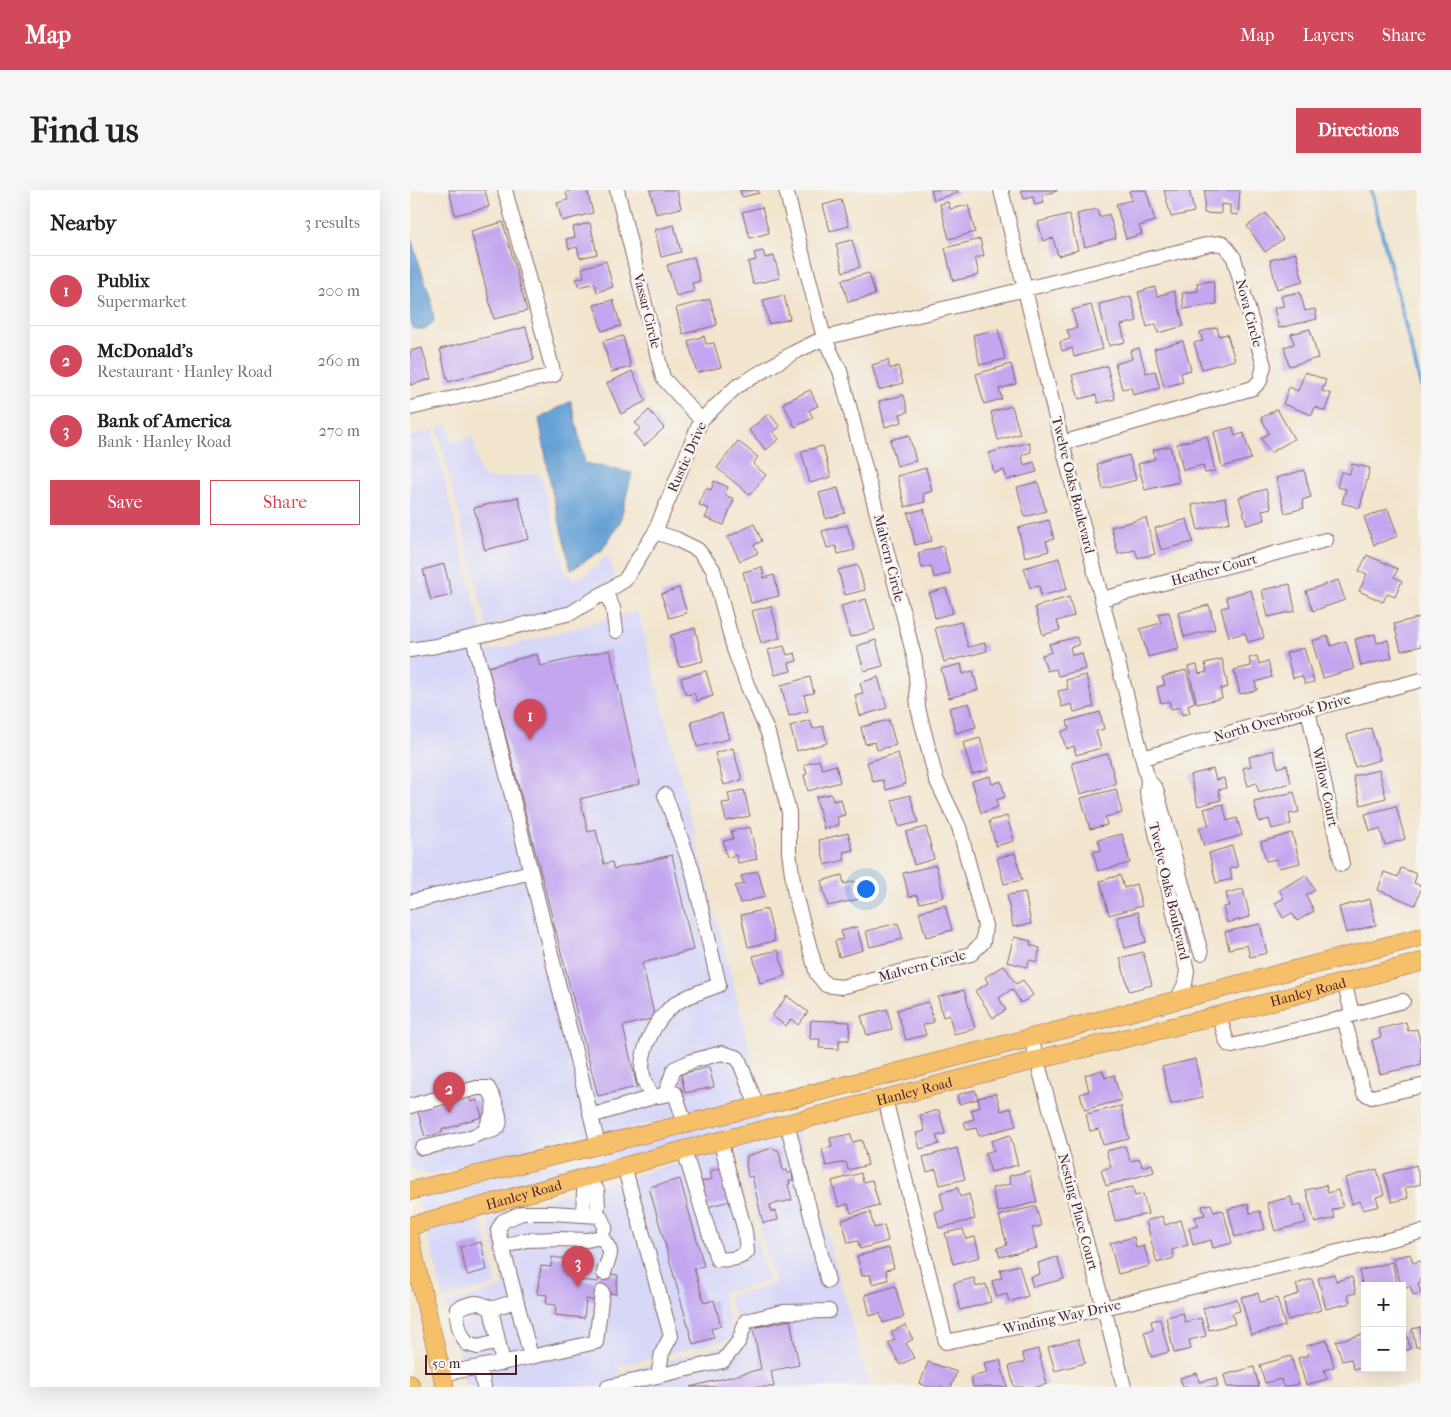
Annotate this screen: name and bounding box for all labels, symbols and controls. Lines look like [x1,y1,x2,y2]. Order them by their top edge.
text: Map [25,21,71,49]
text: Map [1240,25,1274,46]
text: Layers [1302,25,1354,46]
text: Share [1382,25,1426,46]
button: Directions [1296,108,1421,153]
text: Find us [30,110,139,151]
text: Nearby [50,211,116,235]
text: 3 results [304,213,360,232]
text: Publix [97,270,150,292]
street label: Vassar Circle [629,271,665,350]
street label: Nova Circle [1232,277,1266,349]
text: 1 [63,281,69,300]
text: 200 m [317,281,360,300]
text: Supermarket [97,292,187,311]
text: McDonald's [97,340,193,362]
text: 2 [62,351,70,370]
text: 260 m [318,351,360,370]
text: Restaurant · Hanley Road [97,362,272,381]
text: Bank of America [97,410,231,432]
street label: Twelve Oaks Boulevard [1048,415,1098,556]
street label: Rustic Drive [664,419,710,495]
text: 3 [63,421,69,440]
text: 270 m [319,421,360,440]
text: Bank · Hanley Road [97,432,231,451]
button: Save [50,480,200,525]
button: Share [210,480,360,525]
street label: Malvern Circle [870,512,908,604]
street label: Heather Court [1169,550,1259,590]
street label: North Overbrook Drive [1212,690,1352,746]
pin: 1 [514,699,546,740]
street label: Willow Court [1308,745,1342,828]
street label: Twelve Oaks Boulevard [1145,821,1193,962]
your location [853,876,879,902]
street label: Malvern Circle [876,946,968,986]
street label: Hanley Road [1268,974,1348,1010]
pin: 2 [433,1072,465,1113]
street label: Hanley Road [874,1073,954,1109]
street label: Nesting Place Court [1054,1152,1102,1272]
street label: Hanley Road [484,1176,564,1213]
pin: 3 [562,1246,594,1287]
map controls [1361,1282,1406,1372]
button: + [1361,1282,1406,1327]
street label: Winding Way Drive [1001,1296,1122,1338]
button: − [1361,1327,1406,1372]
scale bar [425,1352,518,1375]
text: 50 m [432,1355,460,1372]

